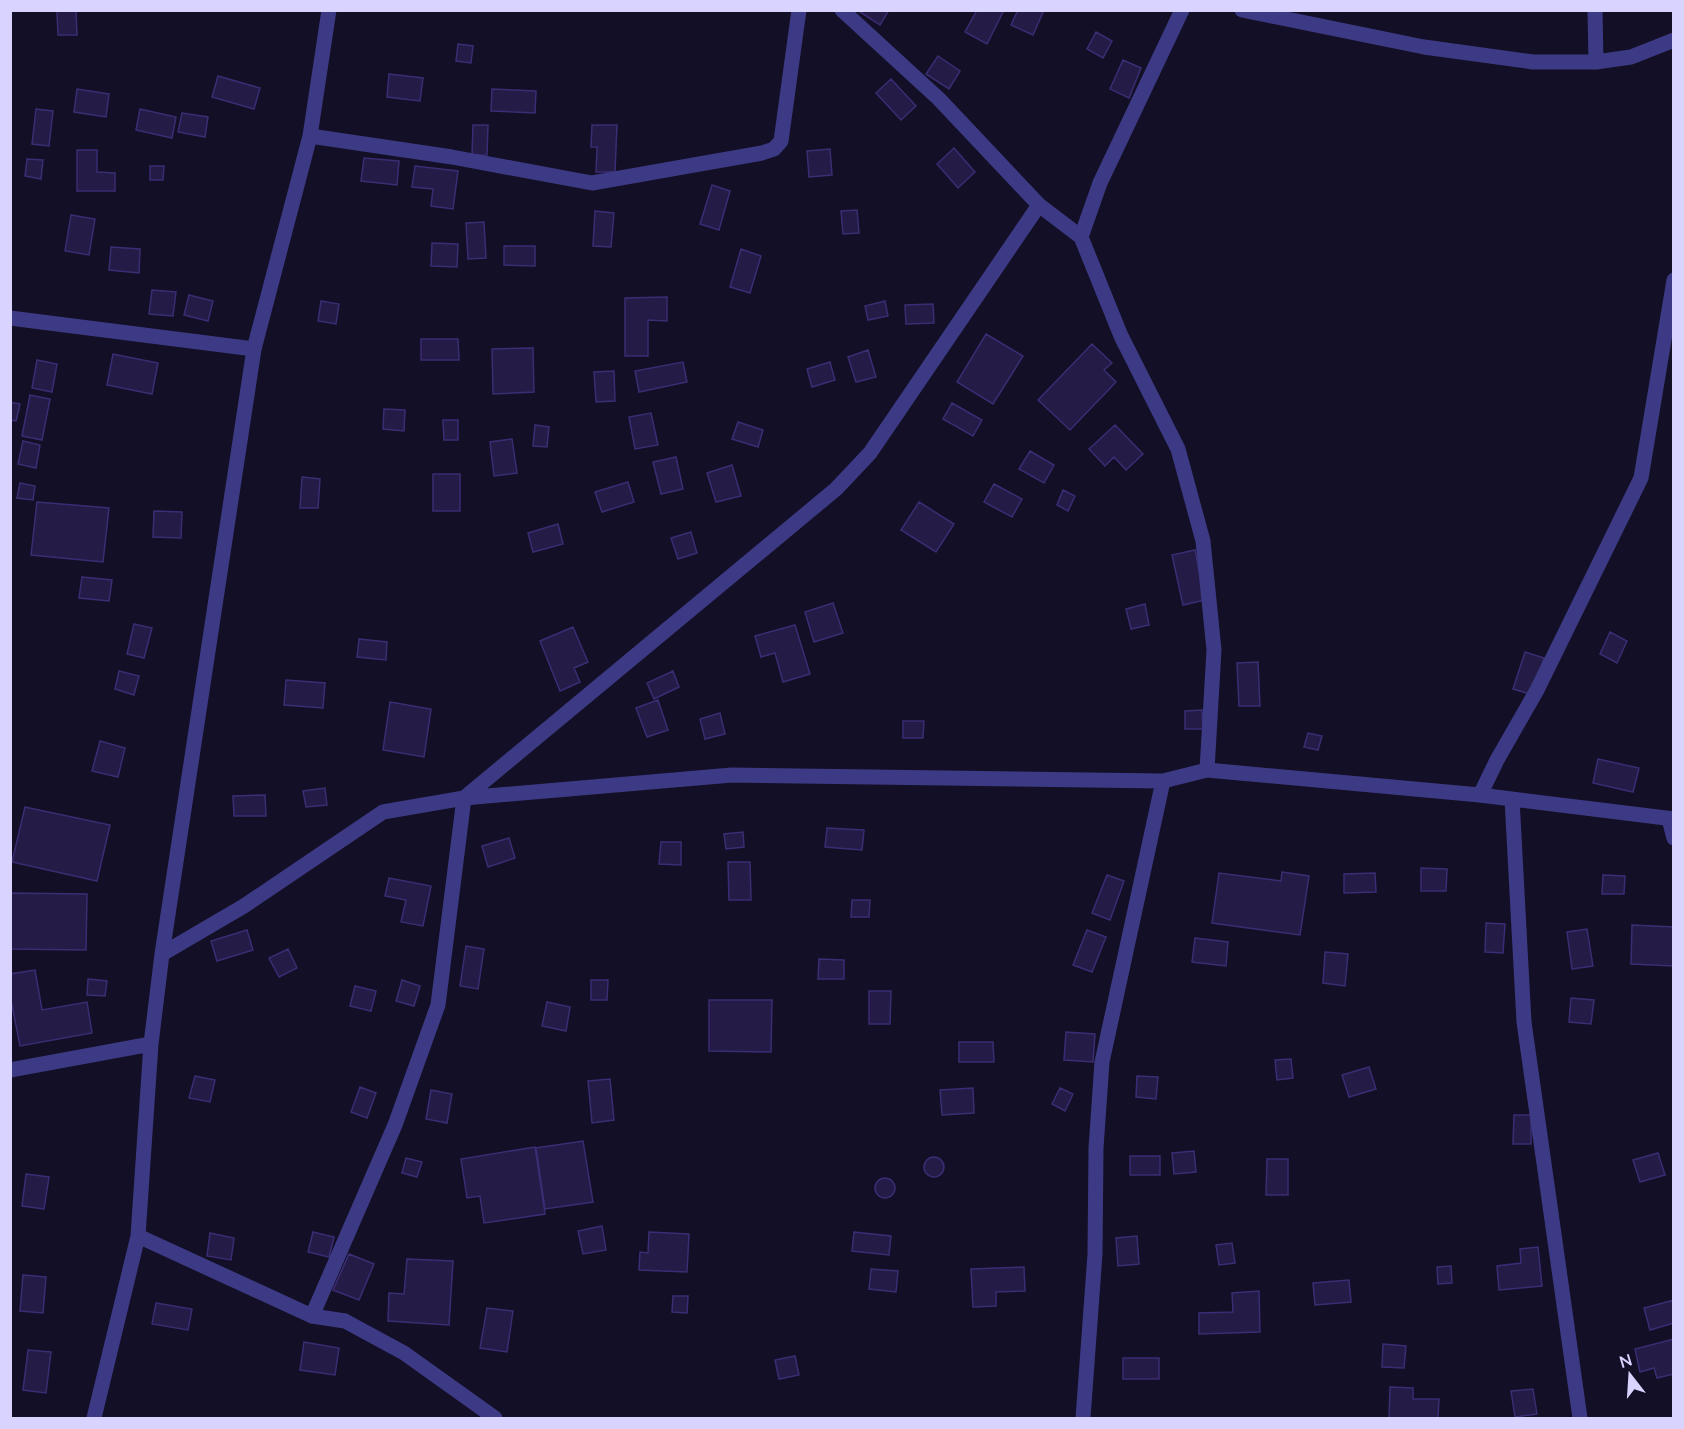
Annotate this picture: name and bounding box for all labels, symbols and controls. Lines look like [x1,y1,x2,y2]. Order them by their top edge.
north arrow [1600,1345,1660,1405]
text: N [1617,1349,1634,1371]

